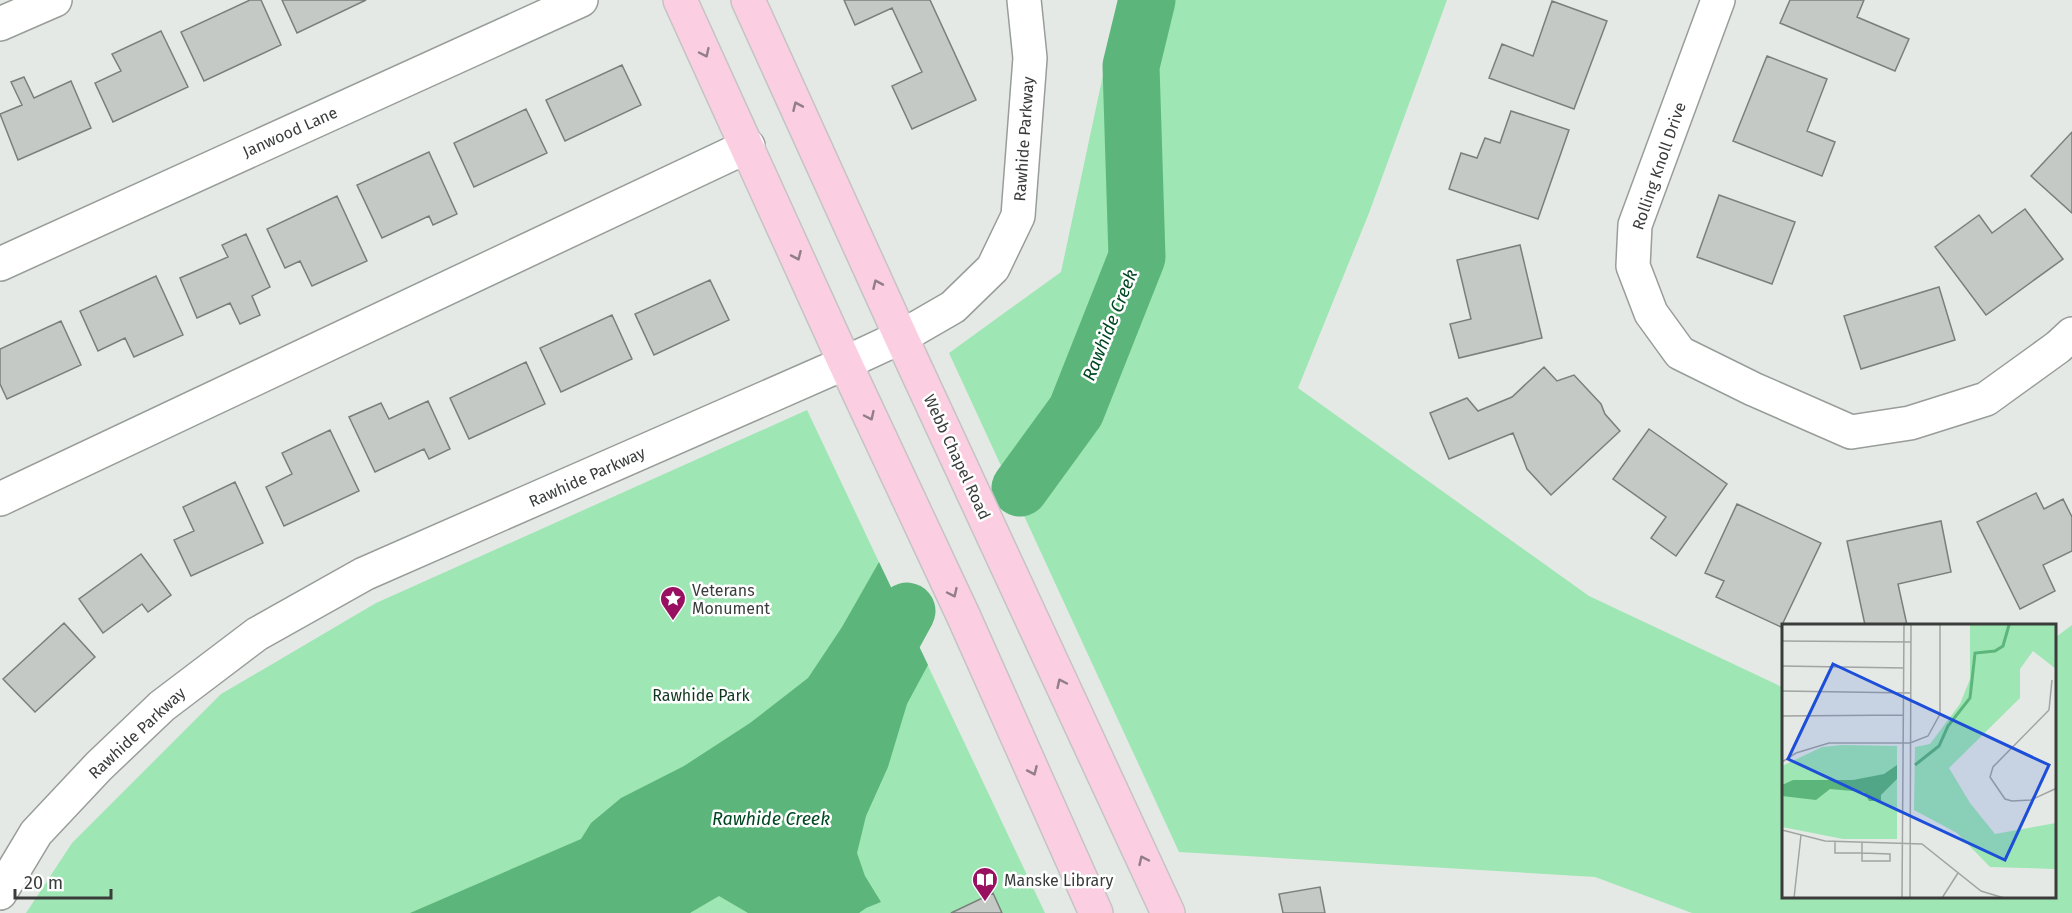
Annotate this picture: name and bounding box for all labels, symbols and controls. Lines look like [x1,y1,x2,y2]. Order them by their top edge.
one-way arrow [697,47,709,58]
street label: Rawhide Parkway [1010,76,1038,202]
street label: Rolling Knoll Drive [1628,100,1690,232]
one-way arrow [792,101,804,112]
street label: Janwood Lane [240,103,340,161]
one-way arrow [790,249,802,260]
water label: Rawhide Creek [1078,266,1142,384]
one-way arrow [872,279,884,290]
street label: Webb Chapel Road [920,391,994,523]
one-way arrow [863,410,875,421]
street label: Rawhide Parkway [526,443,648,511]
place label: Veterans Monument [692,581,770,618]
place icon: Veterans Monument [658,584,688,622]
one-way arrow [945,587,957,598]
inset map [1782,624,2057,898]
one-way arrow [1057,678,1069,689]
street label: Rawhide Parkway [85,683,189,783]
park label: Rawhide Park [652,686,751,705]
one-way arrow [1025,764,1037,775]
water label: Rawhide Creek [712,808,830,830]
one-way arrow [1138,855,1150,866]
scale bar [15,862,111,900]
library icon: Manske Library [970,865,1000,903]
place label: Manske Library [1004,871,1113,890]
text: 20 m [24,872,63,894]

